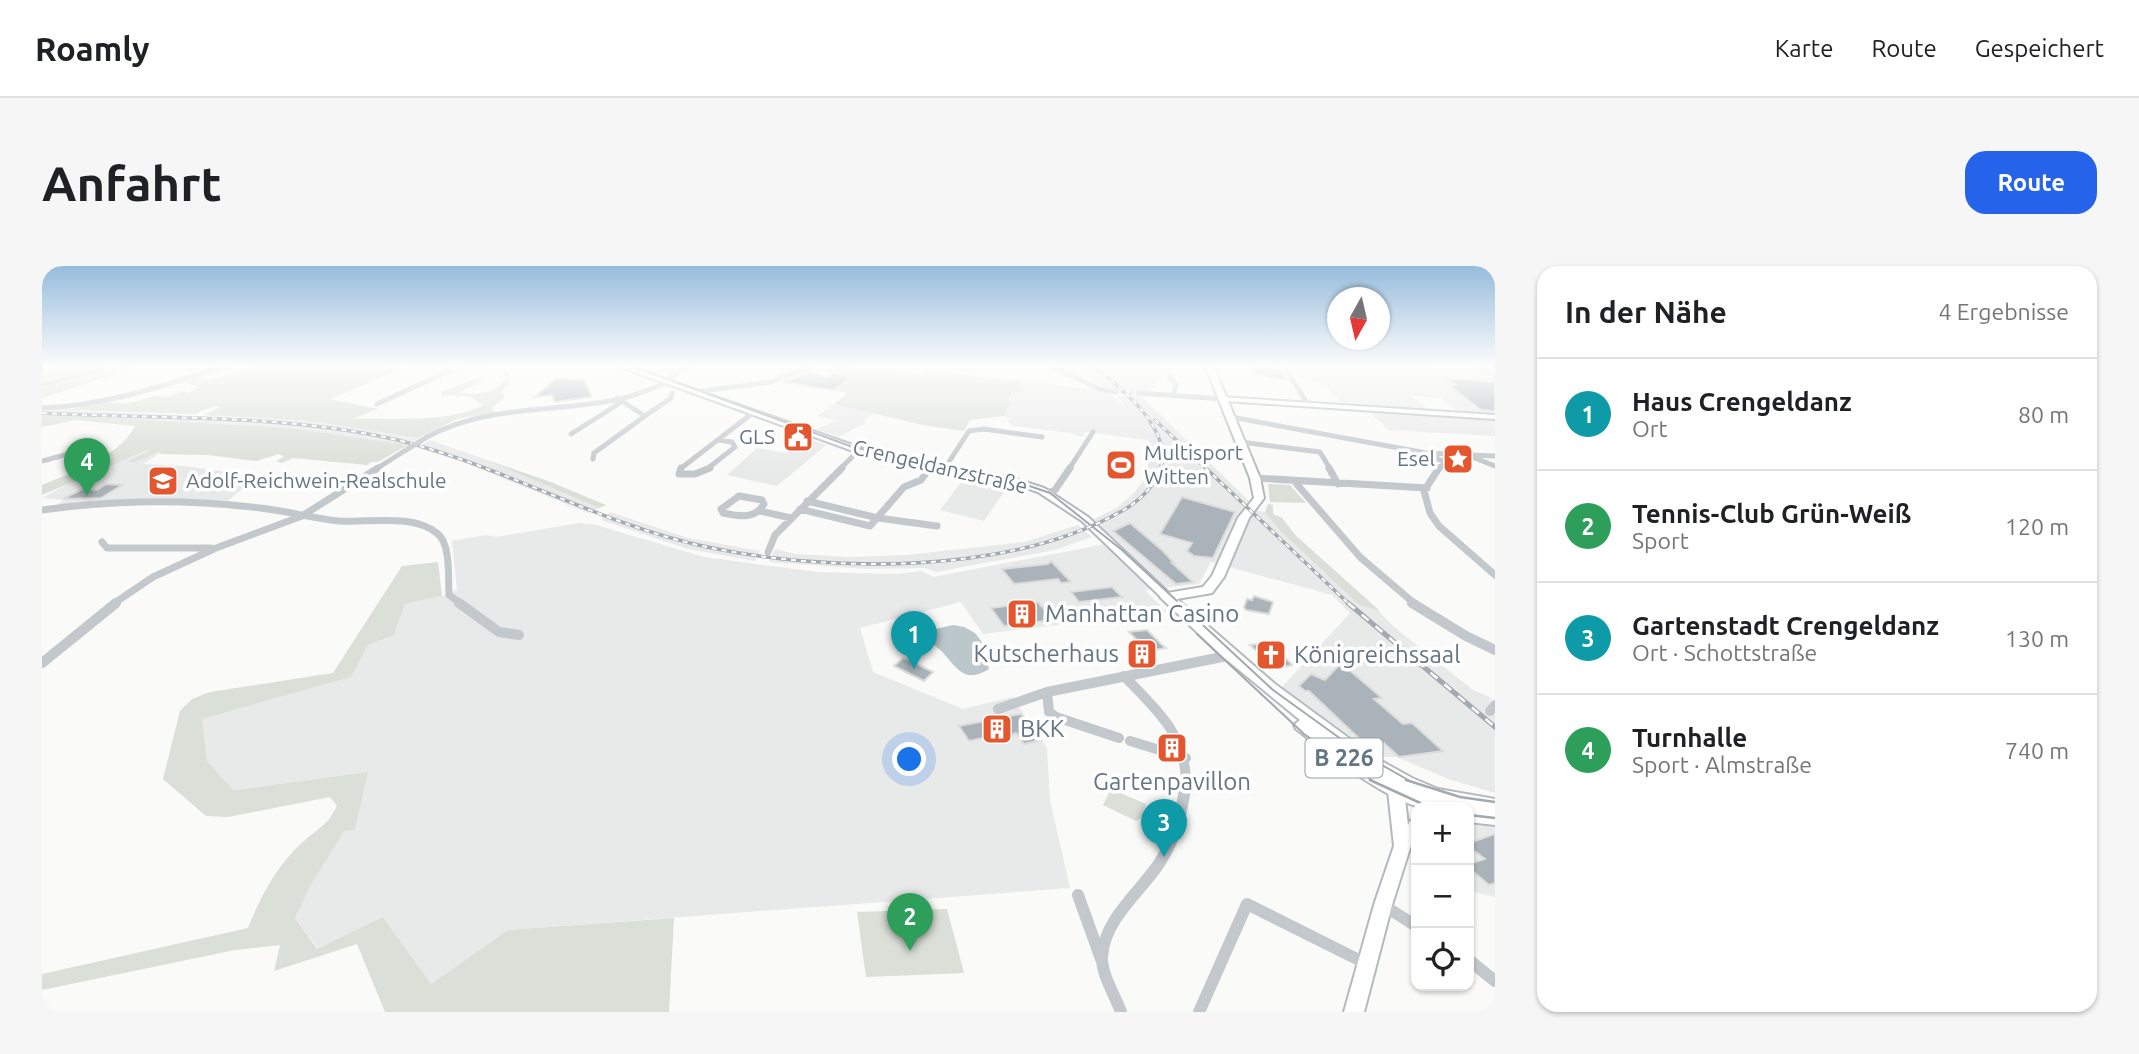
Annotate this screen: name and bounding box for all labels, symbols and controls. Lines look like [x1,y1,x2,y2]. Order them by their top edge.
text: Roamly [35,30,149,67]
text: Karte [1775,35,1833,62]
text: Route [1871,35,1937,62]
text: Gespeichert [1975,35,2104,62]
button: Route [1965,151,2097,214]
text: Anfahrt [42,155,222,210]
north arrow [1327,287,1390,350]
text: In der Nähe [1565,295,1727,329]
text: 4 Ergebnisse [1938,299,2069,324]
text: Haus Crengeldanz [1632,387,1852,416]
text: 1 [1582,402,1594,427]
text: 80 m [2018,402,2069,427]
text: Ort [1632,416,1668,441]
public building icon: GLS [781,420,815,454]
place label: GLS [739,424,775,448]
street label: Crengeldanzstraße [850,434,1030,498]
pin: 4 [64,438,110,496]
place label: Multisport Witten [1144,440,1243,488]
place icon: Esel [1441,442,1475,476]
place label: Esel [1397,446,1435,470]
sports icon: Multisport Witten [1104,448,1138,482]
school or university icon: Adolf-Reichwein-Realschule [146,464,180,498]
place label: Adolf-Reichwein-Realschule [186,468,447,492]
text: Tennis-Club Grün-Weiß [1632,499,1911,528]
text: 2 [1582,514,1594,539]
text: 120 m [2005,514,2069,539]
text: Sport [1632,528,1689,553]
building icon: Manhattan Casino [1005,597,1039,631]
place label: Manhattan Casino [1045,600,1239,627]
pin: 1 [891,611,937,669]
text: Gartenstadt Crengeldanz [1632,611,1939,640]
text: 3 [1582,626,1594,651]
text: 130 m [2005,626,2069,651]
building icon: Kutscherhaus [1125,637,1159,671]
church icon: Königreichssaal [1254,638,1288,672]
place label: Kutscherhaus [974,640,1119,667]
text: Ort · Schottstraße [1632,640,1817,665]
place label: Königreichssaal [1294,641,1461,668]
building icon: BKK [980,712,1014,746]
place label: BKK [1020,715,1065,742]
text: Turnhalle [1632,723,1747,752]
building icon: Gartenpavillon [1155,731,1189,765]
road number: B 226 [1306,738,1382,778]
text: 4 [1582,738,1594,763]
text: 740 m [2005,738,2069,763]
your location [892,742,926,776]
text: Sport · Almstraße [1632,752,1812,777]
place label: Gartenpavillon [1093,768,1251,795]
pin: 3 [1141,799,1187,857]
map controls [1411,802,1474,991]
button: + [1411,802,1474,865]
button: − [1411,865,1474,928]
pin: 2 [887,893,933,951]
button: locate [1411,928,1474,991]

